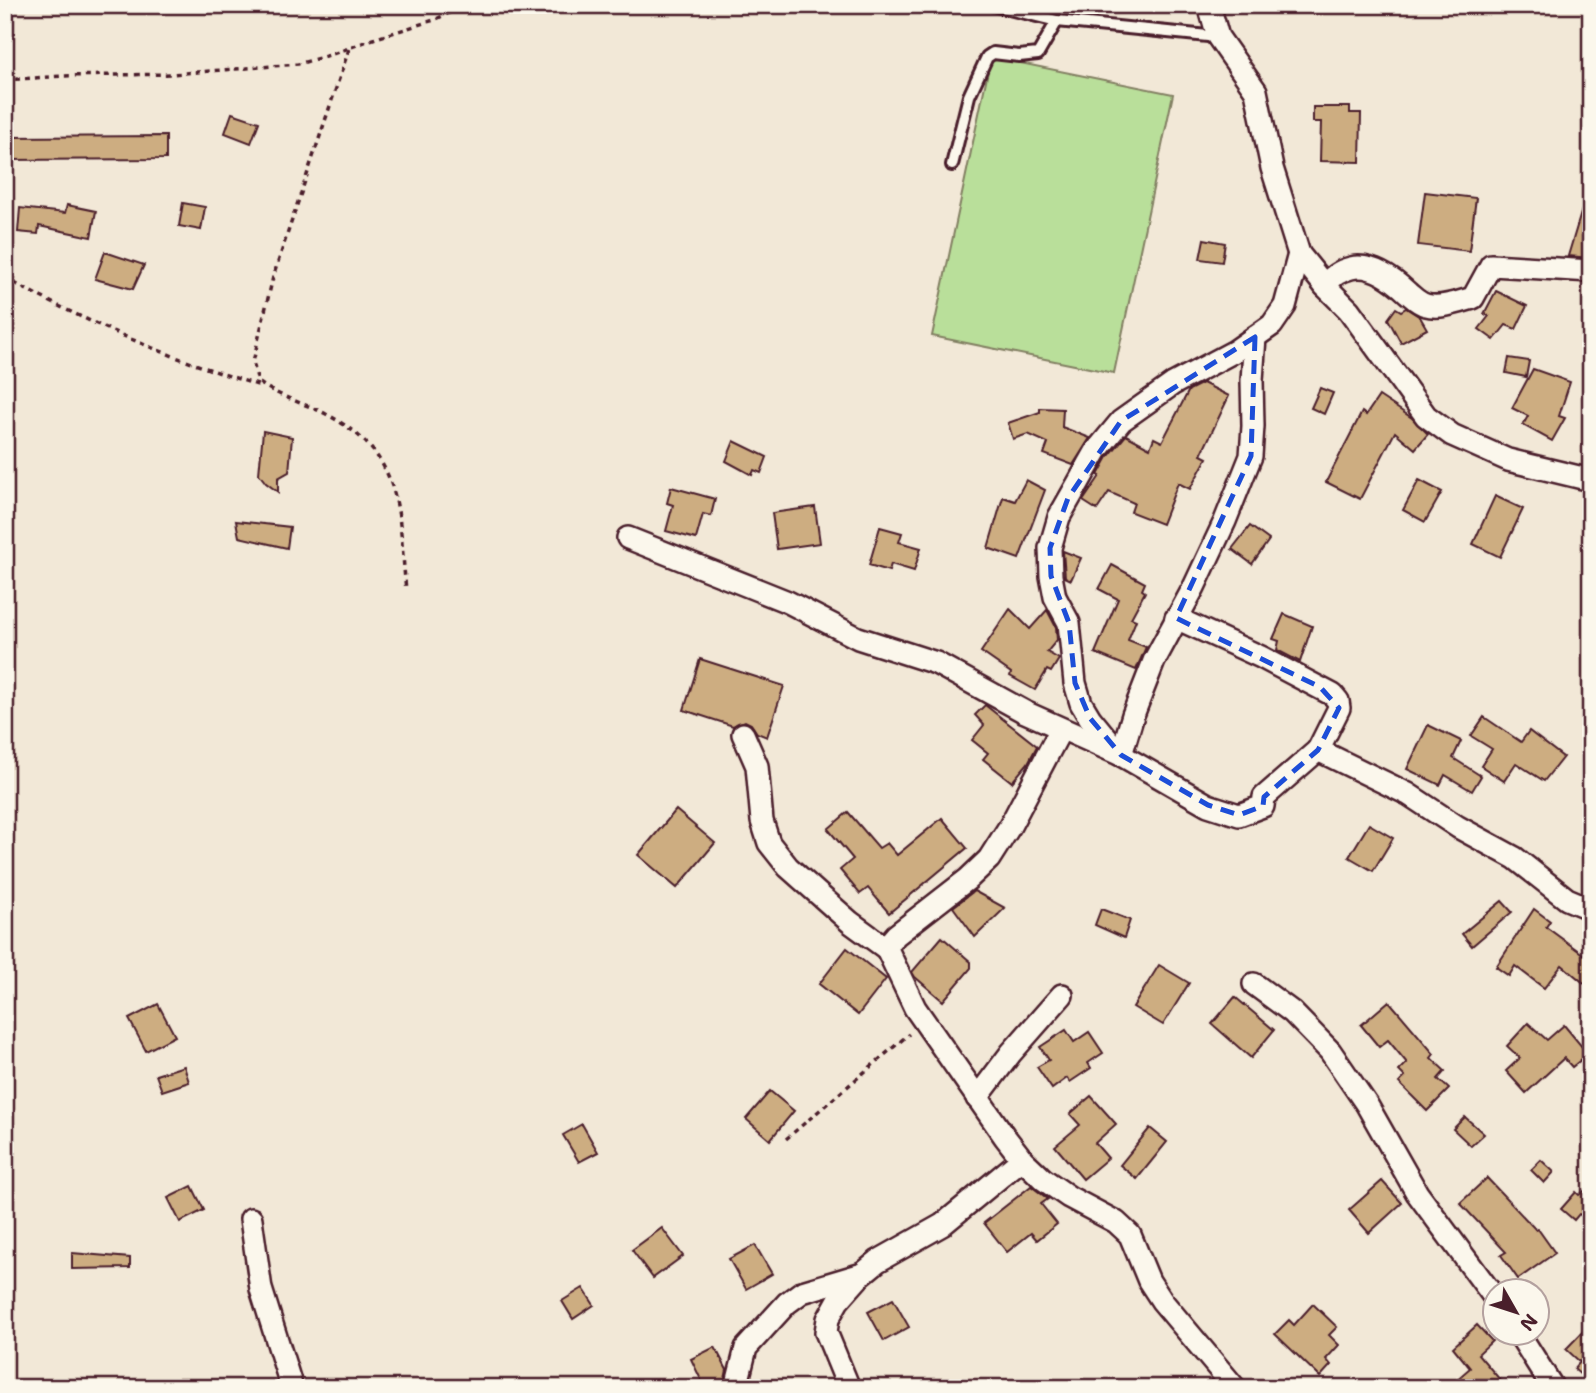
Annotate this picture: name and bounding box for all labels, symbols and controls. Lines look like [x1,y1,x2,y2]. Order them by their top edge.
north arrow [1480,1278,1550,1348]
text: N [1514,1309,1543,1336]

